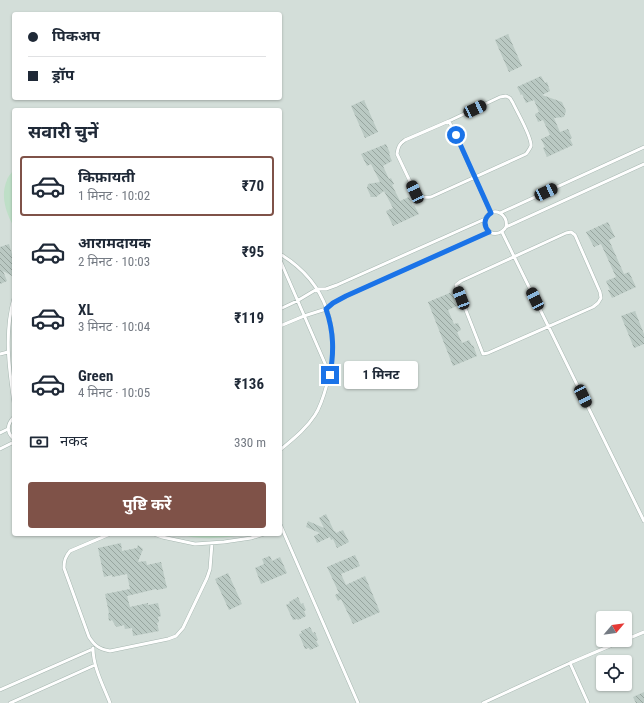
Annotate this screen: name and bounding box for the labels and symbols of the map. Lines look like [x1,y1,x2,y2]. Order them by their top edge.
car [462,98,488,120]
route start [447,126,465,144]
car [404,179,426,205]
car [533,181,559,203]
car [451,285,471,311]
car [524,286,546,312]
callout: 1 मिनट [344,361,418,389]
route end [321,366,339,384]
car [572,383,594,409]
north arrow [596,611,632,647]

